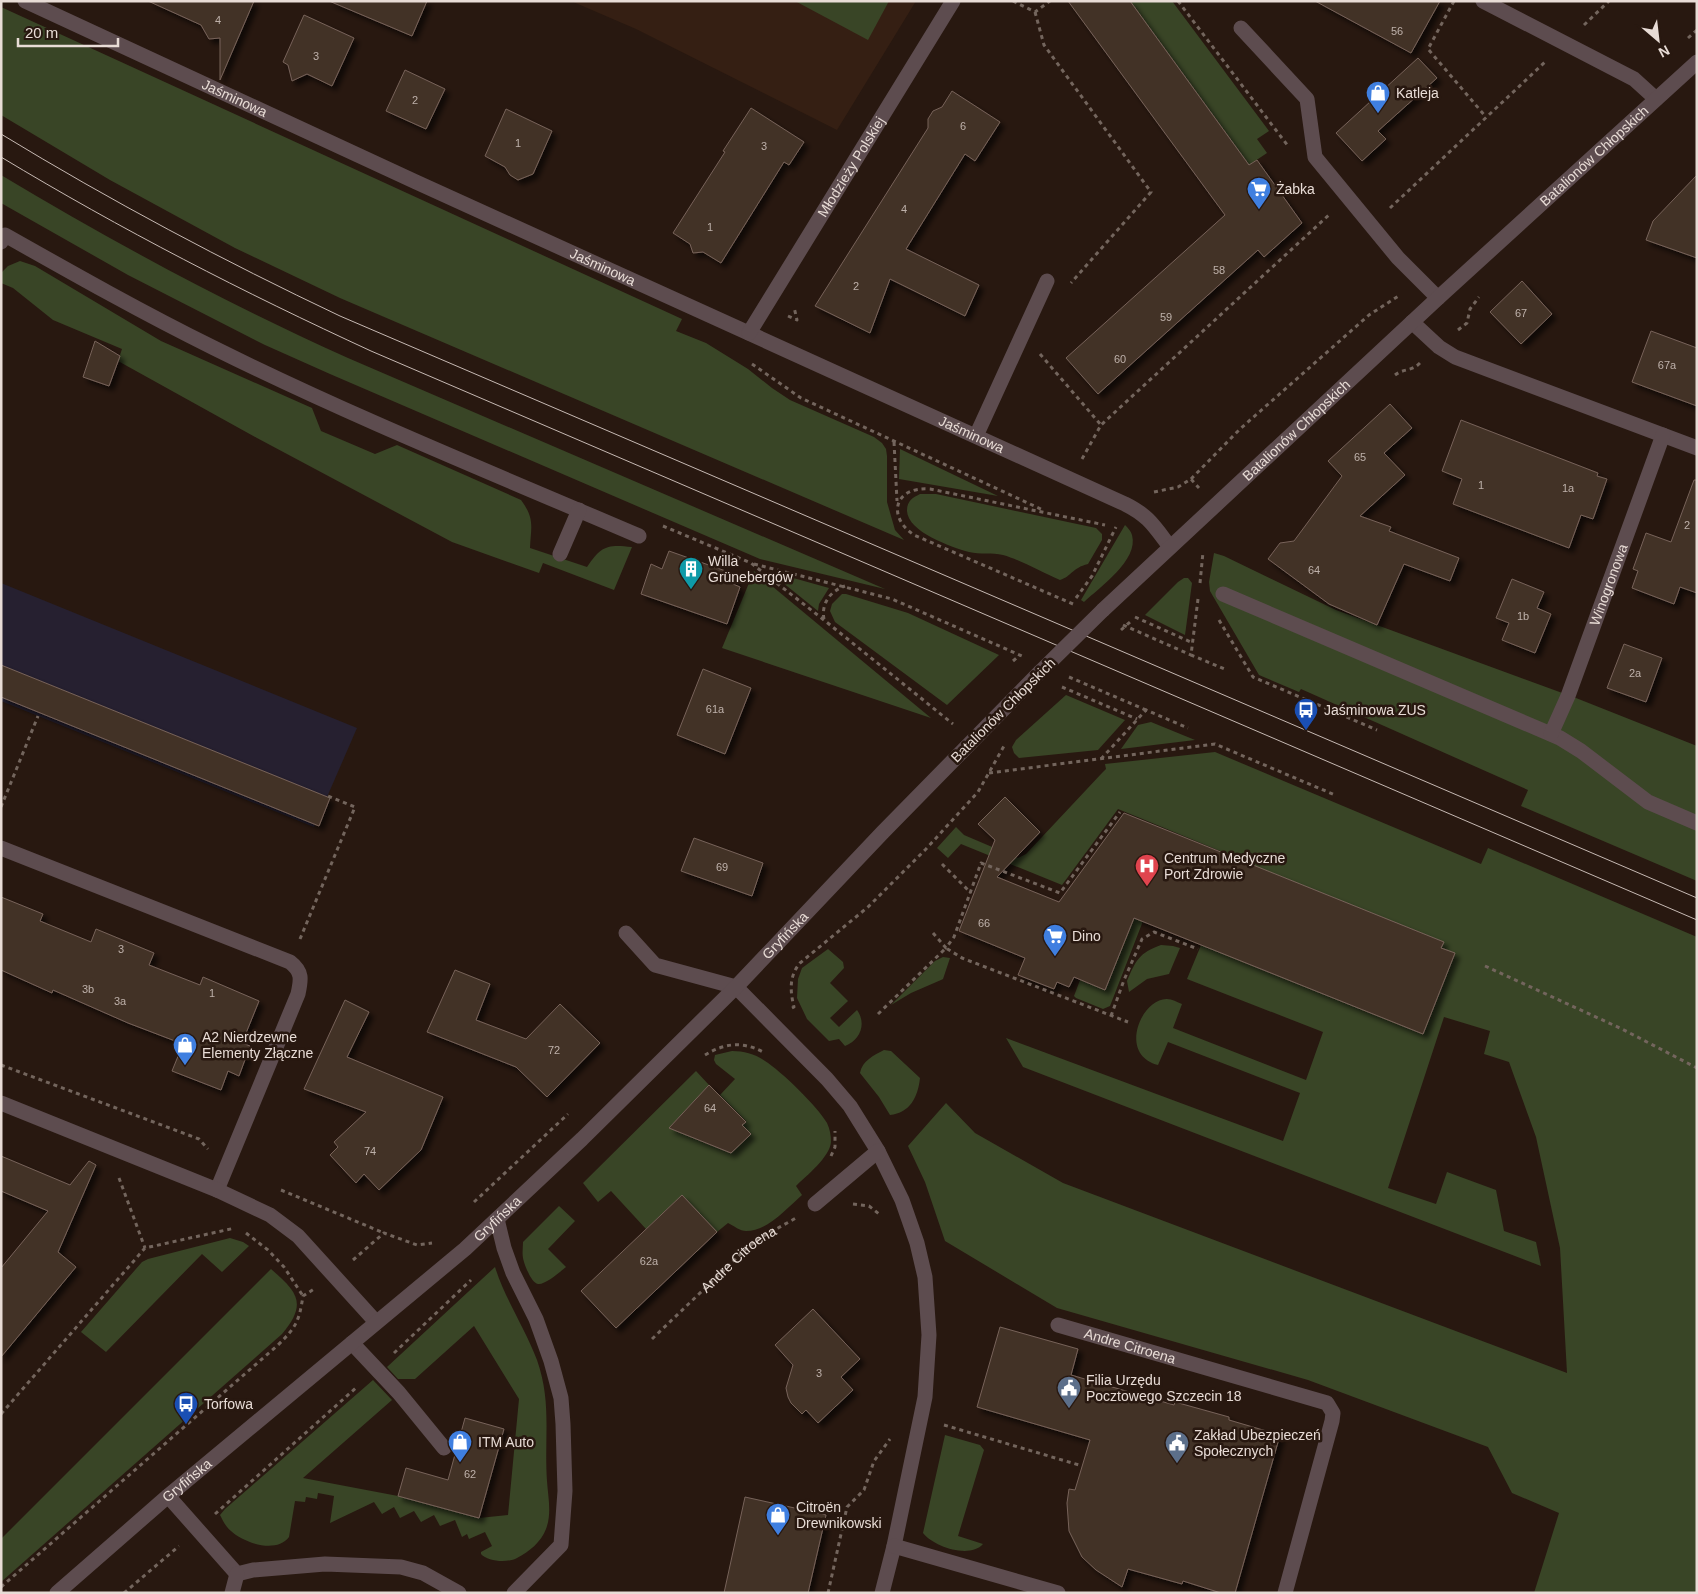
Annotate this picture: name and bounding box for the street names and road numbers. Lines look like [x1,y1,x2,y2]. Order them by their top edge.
street label: Jaśminowa [199,76,270,120]
street label: Batalionów Chłopskich [1537,102,1652,209]
street label: Młodzieży Polskiej [814,114,888,220]
street label: Jaśminowa [568,245,638,289]
street label: Batalionów Chłopskich [1239,376,1353,484]
street label: Jaśminowa [936,413,1007,456]
street label: Winogronowa [1586,542,1631,628]
street label: Batalionów Chłopskich [948,655,1058,765]
street label: Gryfińska [759,908,811,962]
street label: Gryfińska [470,1192,524,1245]
street label: Andre Citroena [698,1223,779,1296]
street label: Andre Citroena [1083,1325,1178,1367]
street label: Gryfińska [159,1455,215,1505]

